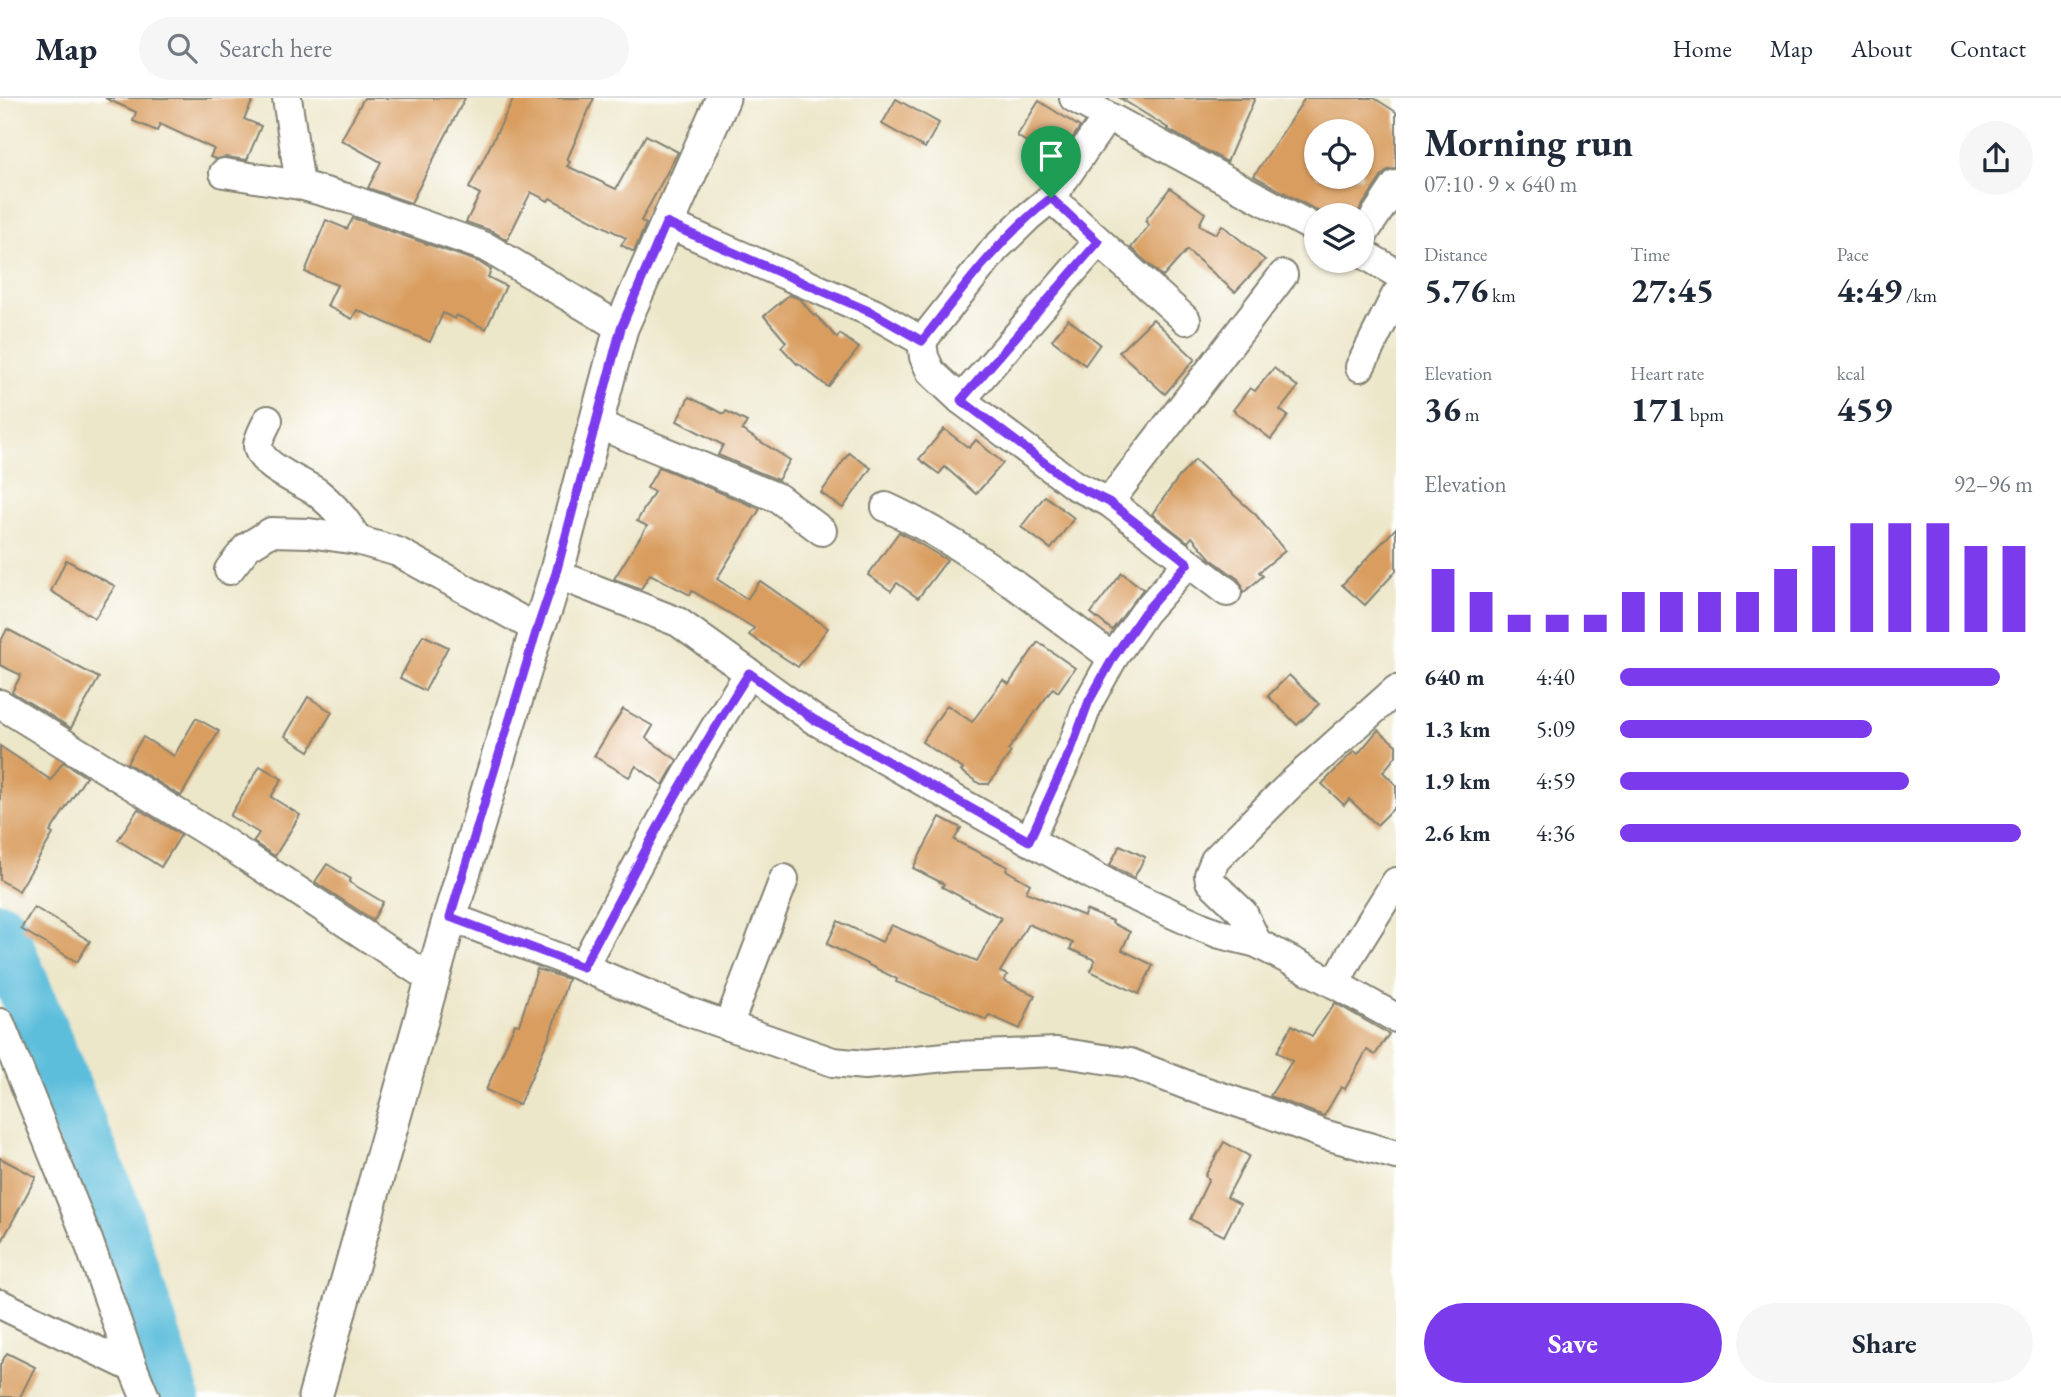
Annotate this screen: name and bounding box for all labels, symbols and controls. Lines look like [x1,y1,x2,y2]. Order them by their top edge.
search box [139,17,629,80]
text: Map [35,27,97,70]
icon: search [163,29,201,67]
text: Search here [219,31,332,65]
text: Home [1672,33,1732,64]
text: Map [1770,33,1813,64]
text: About [1851,33,1912,64]
text: Contact [1950,33,2026,64]
text: Morning run [1424,118,1633,167]
map controls [1304,119,1374,273]
button: locate [1304,119,1374,189]
button: share [1959,121,2033,195]
pin [1021,126,1081,198]
icon: arrive [1032,137,1070,175]
text: 07:10 · 9 × 640 m [1424,169,1577,199]
button: layers [1304,203,1374,273]
text: Distance [1424,242,1487,267]
text: Time [1630,242,1670,267]
text: Pace [1837,242,1869,267]
text: 5.76 [1424,267,1488,312]
text: 27:45 [1630,267,1714,312]
text: 4:49 [1837,267,1902,312]
text: km [1488,283,1516,308]
text: /km [1902,283,1937,308]
text: Elevation [1424,361,1492,386]
text: Heart rate [1630,361,1704,386]
text: kcal [1837,361,1865,386]
text: 36 [1424,386,1461,431]
text: 171 [1630,386,1686,431]
text: 459 [1837,386,1892,431]
text: m [1461,402,1480,427]
text: bpm [1686,402,1724,427]
text: Elevation [1424,469,1507,499]
text: 92–96 m [1954,469,2033,499]
text: 640 m [1424,662,1485,692]
text: 4:40 [1536,662,1575,692]
text: 1.3 km [1424,714,1491,744]
text: 5:09 [1536,714,1575,744]
text: 1.9 km [1424,766,1491,796]
text: 4:59 [1536,766,1575,796]
text: 2.6 km [1424,818,1491,848]
text: 4:36 [1536,818,1575,848]
button: Save [1424,1303,1722,1383]
button: Share [1736,1303,2033,1383]

